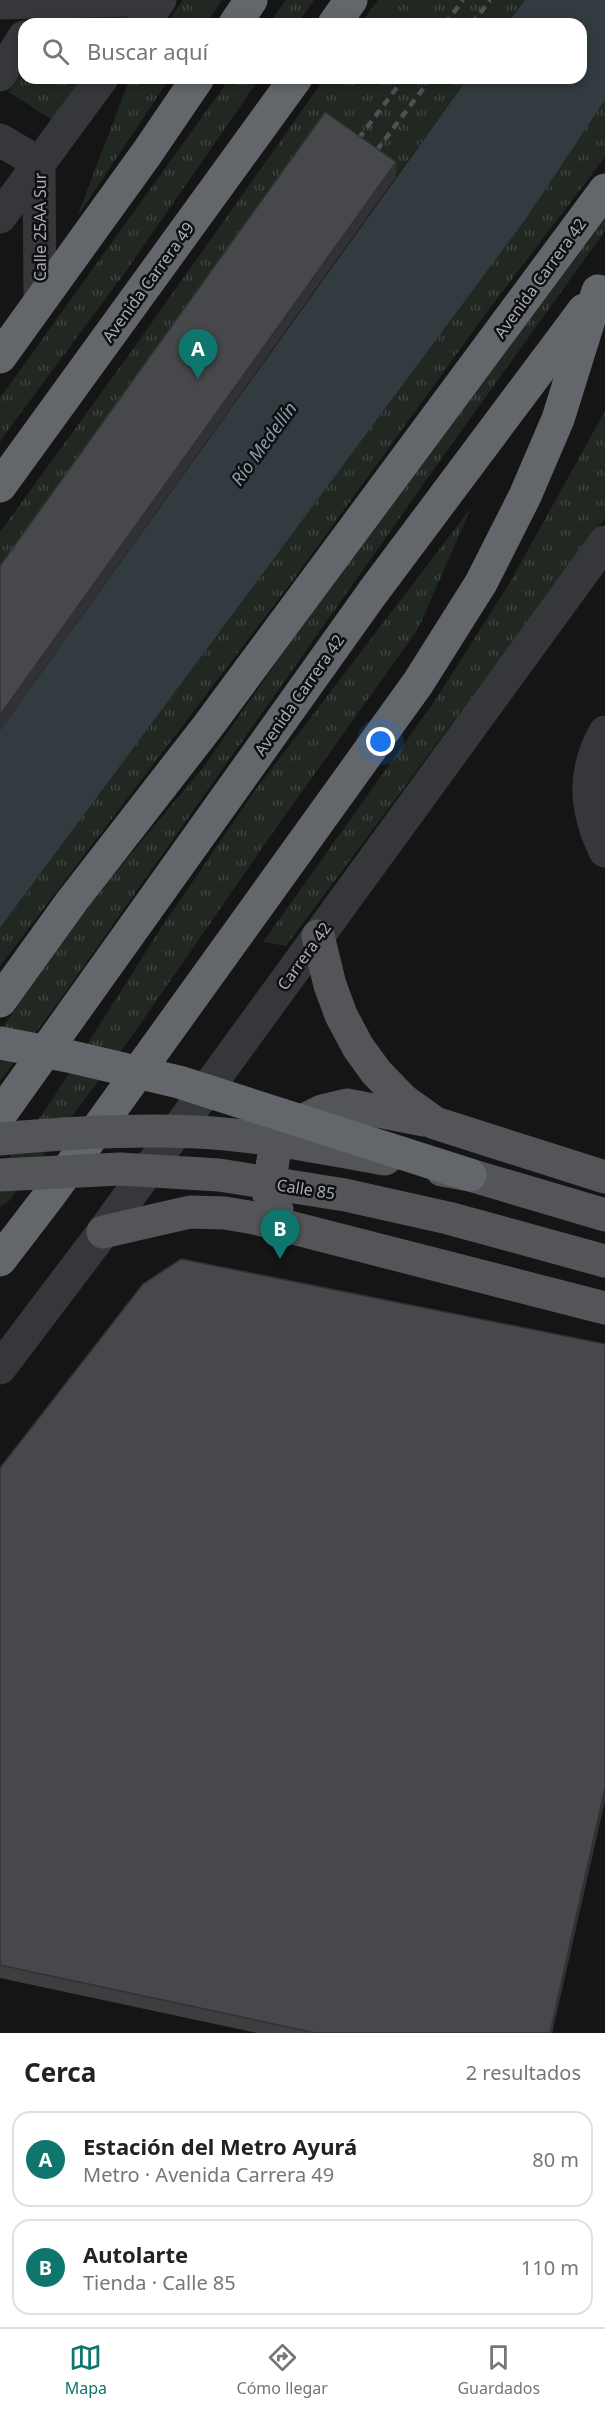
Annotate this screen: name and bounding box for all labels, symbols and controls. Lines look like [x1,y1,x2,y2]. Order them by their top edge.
search box [18,18,587,84]
icon: search [39,35,72,68]
text: Buscar aquí [87,36,208,66]
street label: Calle 25AA Sur [29,172,51,281]
street label: Avenida Carrera 42 [489,214,591,342]
street label: Avenida Carrera 49 [97,218,199,346]
pin: A [178,330,218,379]
water label: Río Medellín [225,397,302,490]
street label: Avenida Carrera 42 [249,630,349,760]
your location [366,727,395,756]
street label: Carrera 42 [272,918,336,994]
street label: Calle 85 [275,1174,337,1204]
pin: B [260,1210,300,1259]
text: Cerca [24,2054,96,2090]
text: 2 resultados [466,2059,581,2086]
text: Estación del Metro Ayurá [83,2131,357,2161]
text: A [39,2146,52,2173]
text: 80 m [532,2146,579,2173]
text: Metro · Avenida Carrera 49 [83,2161,334,2188]
text: Autolarte [83,2239,188,2269]
text: B [39,2254,52,2281]
text: 110 m [521,2254,579,2281]
text: Tienda · Calle 85 [83,2269,236,2296]
tab: Mapa [65,2341,107,2399]
tab: Cómo llegar [237,2341,328,2399]
tab: Guardados [457,2341,540,2399]

